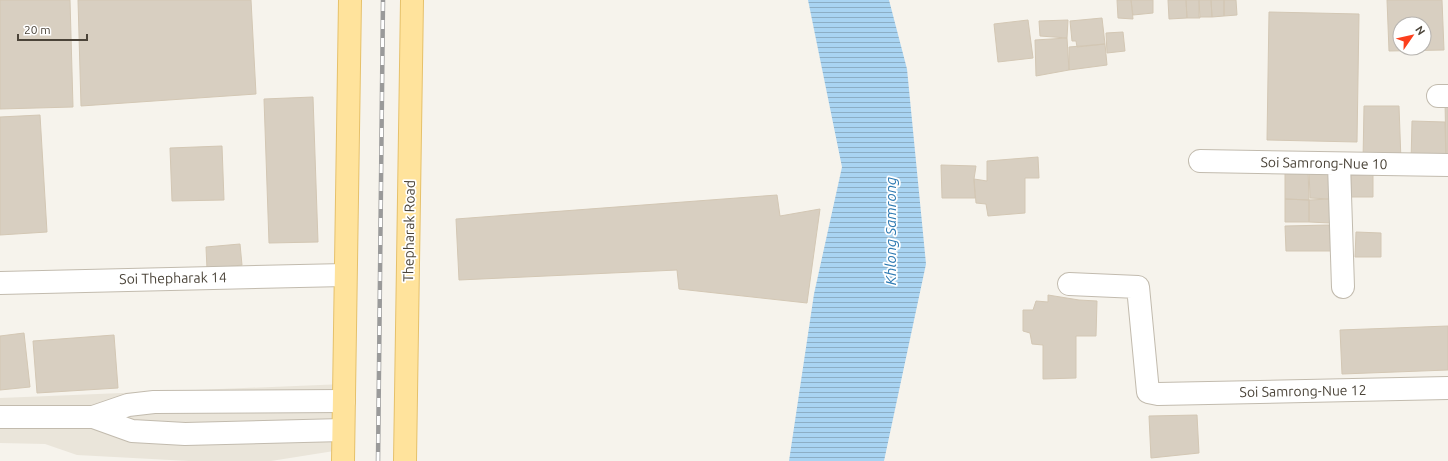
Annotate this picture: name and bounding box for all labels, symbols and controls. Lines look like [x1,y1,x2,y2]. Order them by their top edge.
scale bar [18,16,87,42]
north arrow [1392,16,1432,56]
text: 20 m [24,23,51,36]
text: N [1413,24,1428,37]
street label: Soi Samrong-Nue 10 [1260,154,1388,172]
water label: Khlong Samrong [882,177,899,285]
street label: Thepharak Road [400,180,418,282]
street label: Soi Thepharak 14 [119,269,227,287]
street label: Soi Samrong-Nue 12 [1239,382,1367,400]

